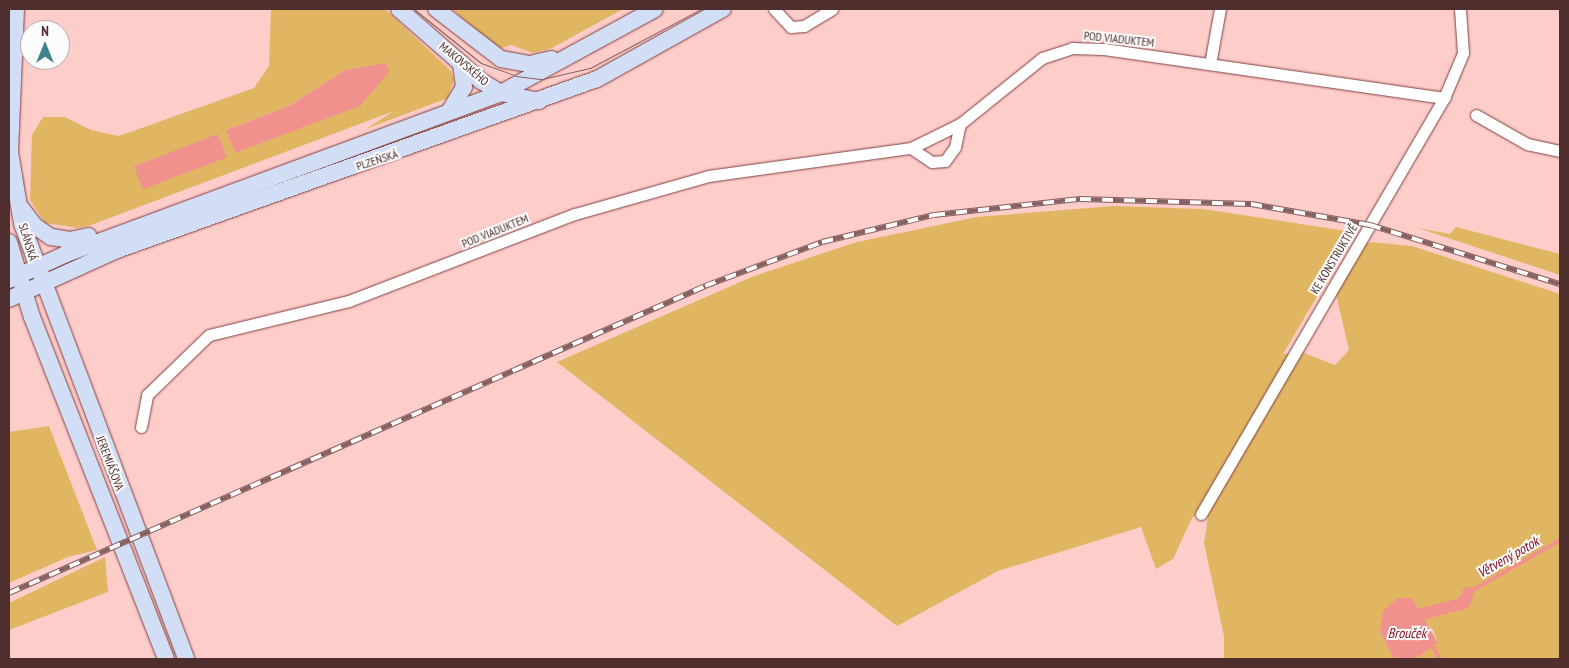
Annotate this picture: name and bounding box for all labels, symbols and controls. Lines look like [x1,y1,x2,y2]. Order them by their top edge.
north arrow [20,20,70,70]
text: N [41,22,49,40]
street label: POD VIADUKTEM [1083,28,1155,50]
street label: MAKOVSKÉHO [436,39,492,89]
street label: PLZEŇSKÁ [354,146,400,174]
street label: POD VIADUKTEM [459,211,531,251]
street label: SLÁNSKÁ [15,221,41,263]
street label: KE KONSTRUKTIVĚ [1307,221,1361,297]
street label: JEREMIÁŠOVA [93,434,127,492]
water label: Větvený potok [1474,533,1542,581]
water label: Brouček [1388,625,1426,641]

